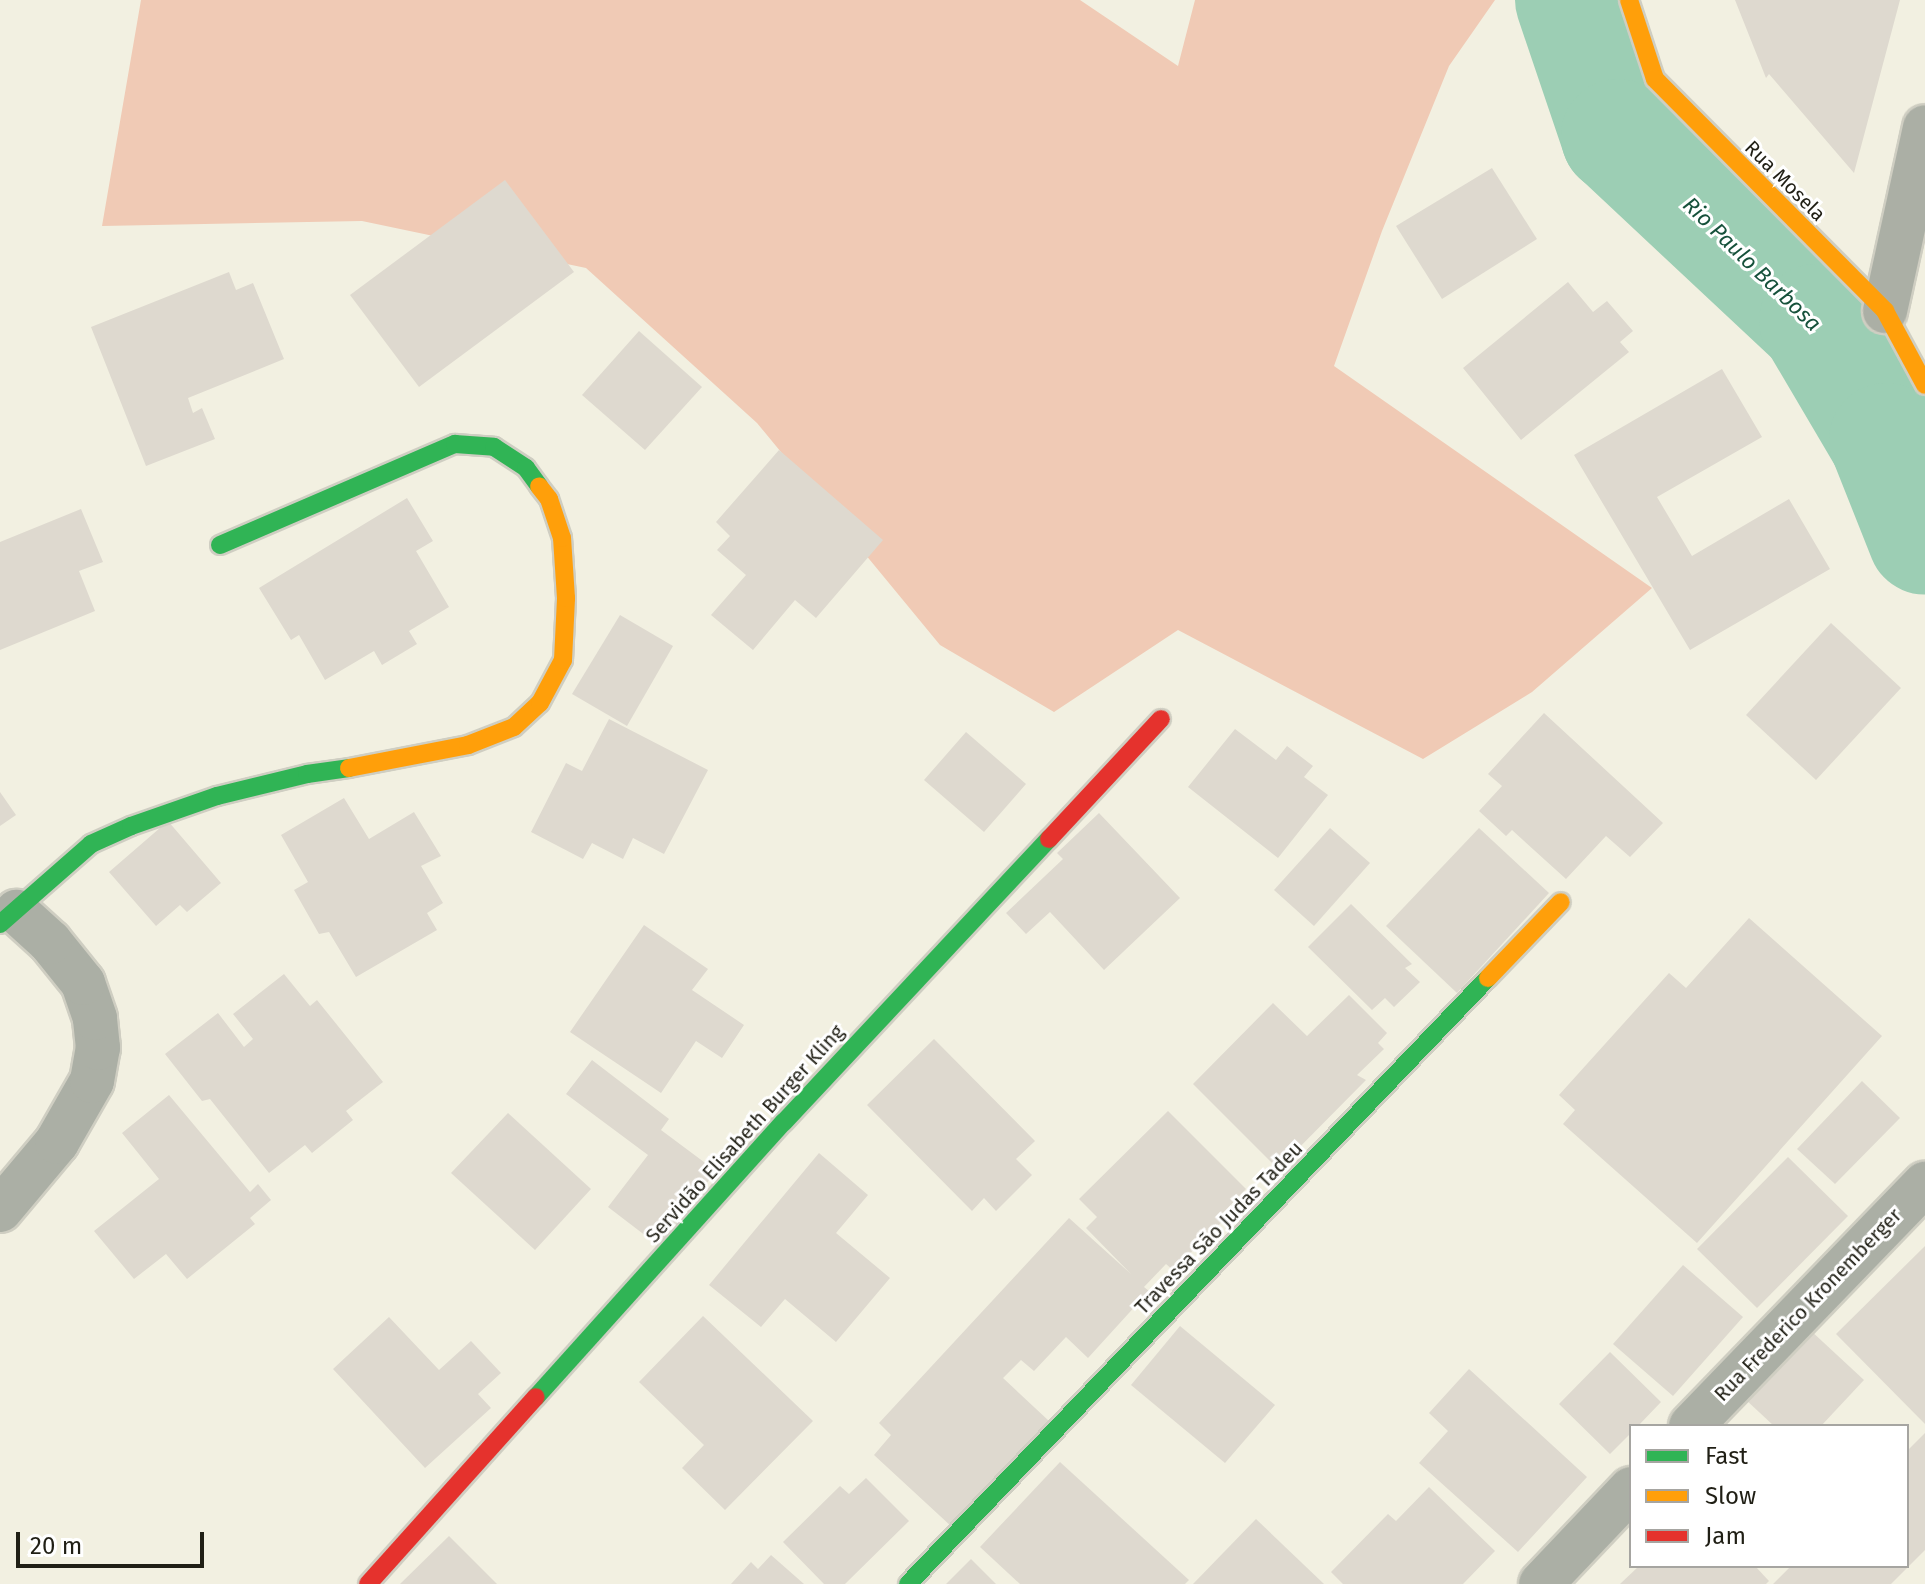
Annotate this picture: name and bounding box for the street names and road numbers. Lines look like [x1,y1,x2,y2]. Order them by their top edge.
street label: Rua Mosela [1740,136,1830,226]
street label: Servidão Elisabeth Burger Kling [641,1020,849,1248]
street label: Travessa São Judas Tadeu [1130,1137,1308,1319]
street label: Rua Frederico Kronemberger [1710,1204,1906,1406]

